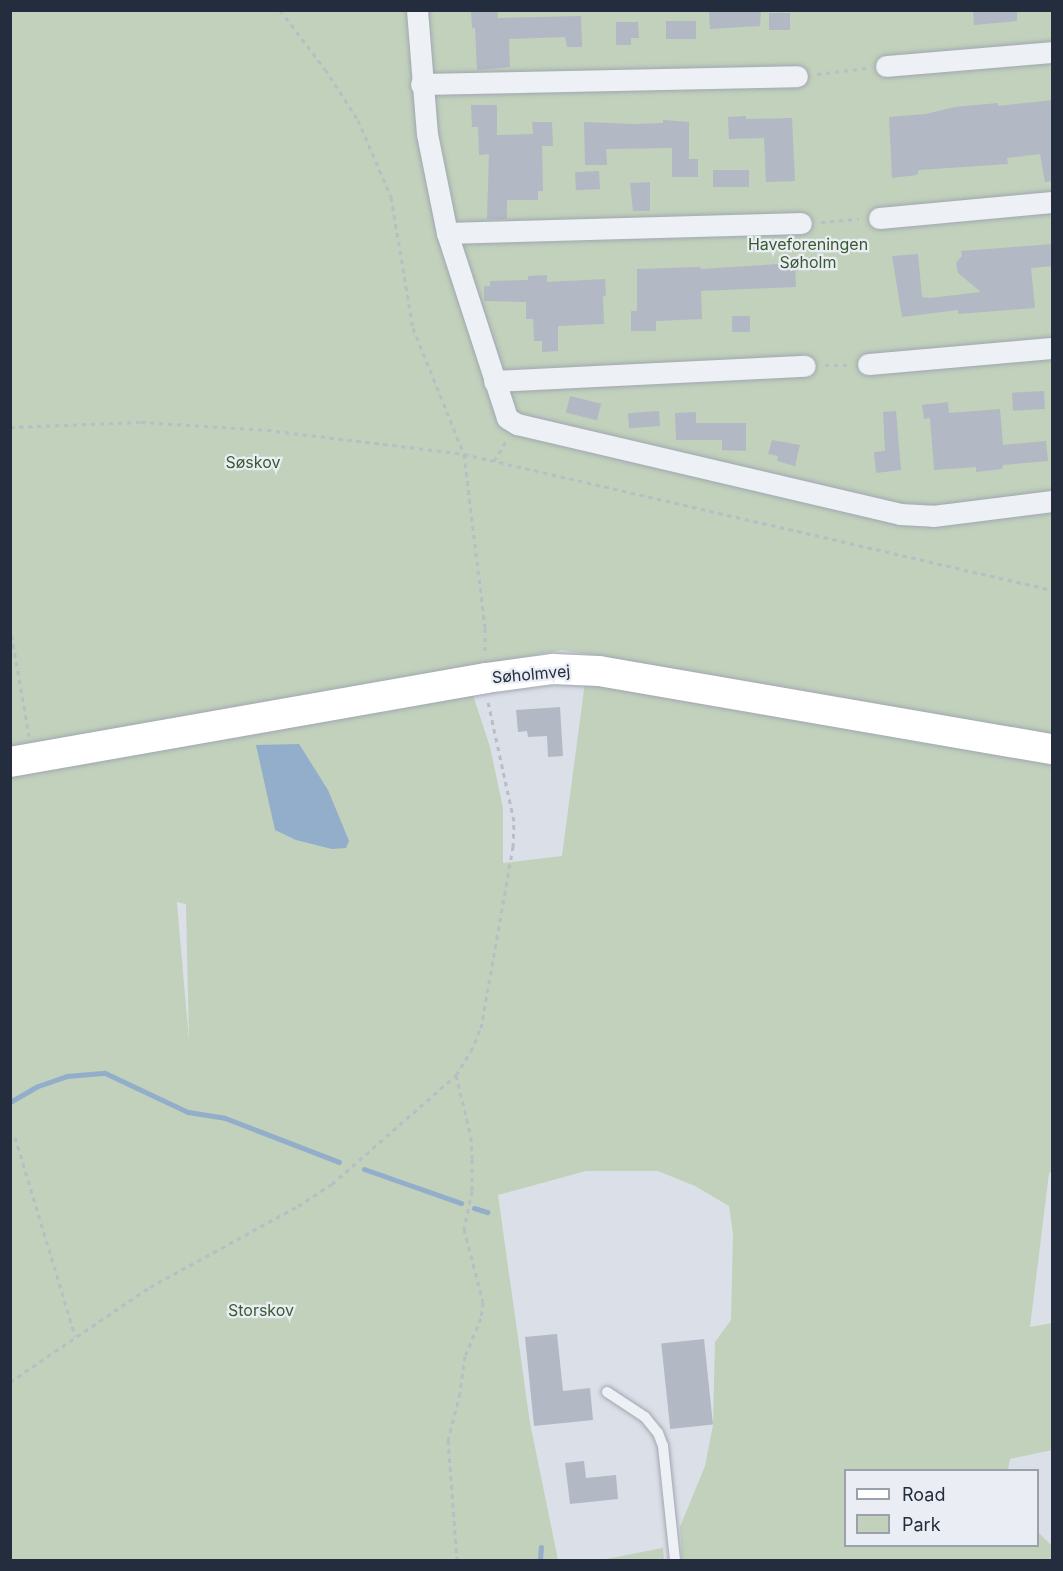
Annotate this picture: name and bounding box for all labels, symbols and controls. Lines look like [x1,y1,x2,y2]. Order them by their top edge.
park label: Haveforeningen Søholm [748,234,868,272]
park label: Søskov [225,452,280,472]
street label: Søholmvej [491,661,571,687]
park label: Storskov [228,1300,294,1320]
legend [844,1469,1039,1547]
text: Road [902,1484,945,1505]
text: Park [902,1514,941,1535]

